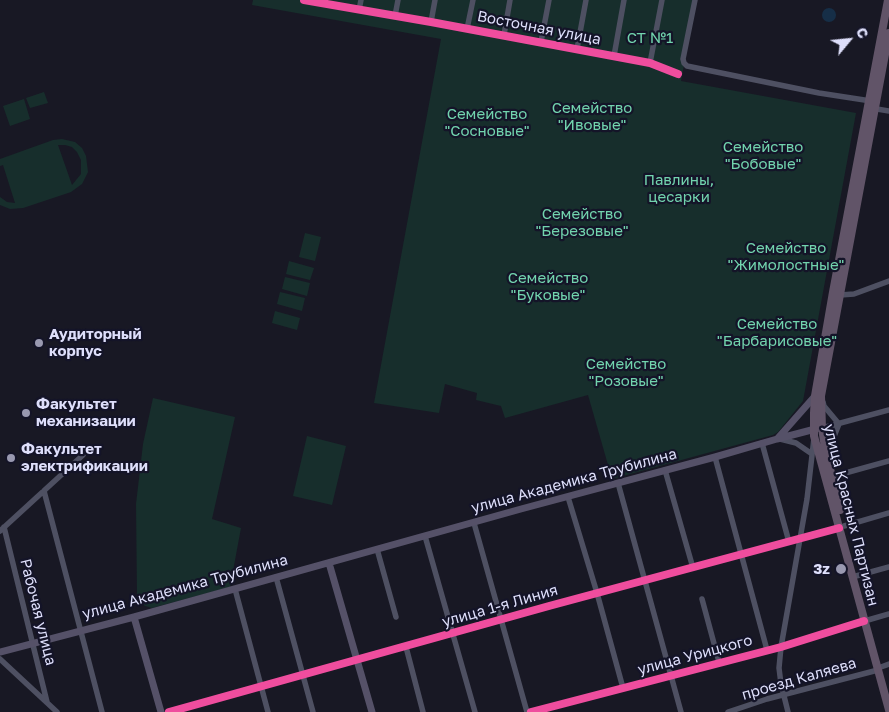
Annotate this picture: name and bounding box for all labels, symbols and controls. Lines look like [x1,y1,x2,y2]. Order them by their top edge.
street label: Восточная улица [476,7,602,49]
north arrow [824,15,874,65]
text: С [853,24,873,41]
park label: СТ №1 [627,29,673,47]
park label: Семейство "Ивовые" [552,99,632,134]
park label: Семейство "Сосновые" [444,105,530,140]
park label: Семейство "Бобовые" [723,138,803,173]
park label: Павлины, цесарки [644,171,714,206]
park label: Семейство "Березовые" [535,205,629,240]
park label: Семейство "Жимолостные" [728,239,844,274]
park label: Семейство "Буковые" [508,269,588,304]
park label: Семейство "Барбарисовые" [717,315,837,350]
place label: Аудиторный корпус [49,325,142,360]
marker: Аудиторный корпус [33,337,45,349]
park label: Семейство "Розовые" [586,355,666,390]
place label: Факультет механизации [36,395,136,430]
marker: Факультет механизации [20,407,32,419]
street label: улица Красных Партизан [820,422,882,608]
place label: Факультет электрификации [21,440,148,475]
street label: улица Академика Трубилина [469,445,679,517]
marker: Факультет электрификации [5,452,17,464]
street label: улица Академика Трубилина [80,551,290,623]
street label: Рабочая улица [16,557,60,667]
place label: 3z [813,560,830,578]
marker: 3z [834,562,848,576]
street label: улица 1-я Линия [440,581,560,631]
street label: улица Урицкого [636,631,754,679]
street label: проезд Каляева [740,654,858,704]

